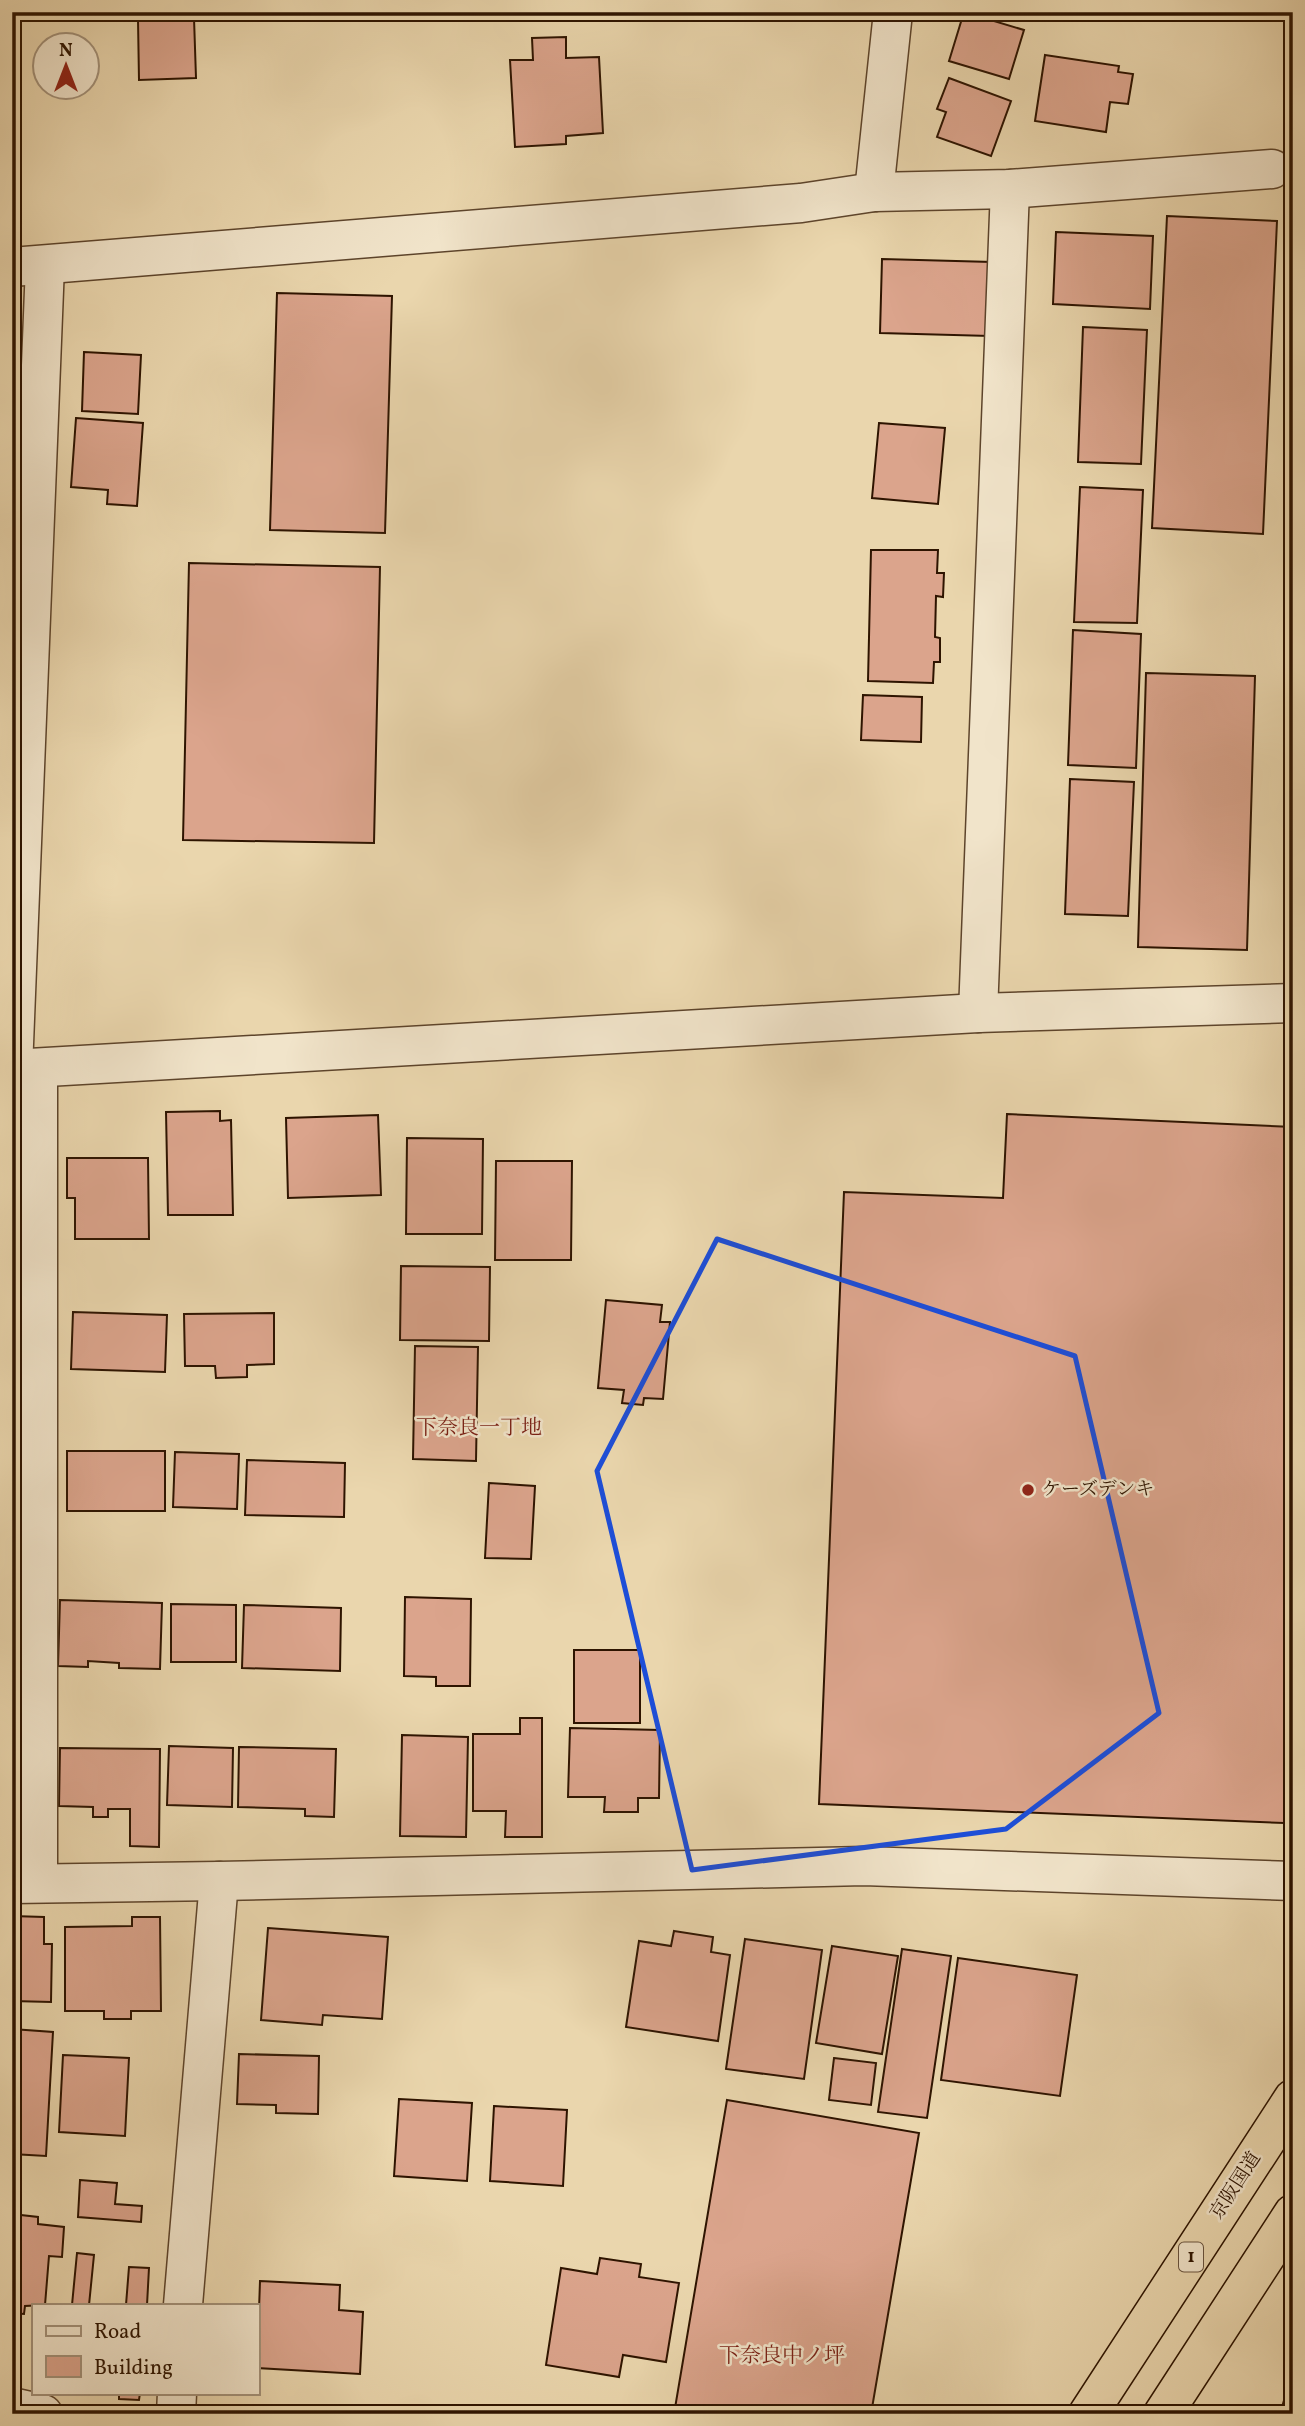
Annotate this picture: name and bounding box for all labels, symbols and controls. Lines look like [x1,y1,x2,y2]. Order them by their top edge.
north arrow [32,32,102,102]
text: N [59,38,73,64]
district label: 下奈良一丁地 [416,1414,542,1443]
place label: ケーズデンキ [1042,1477,1154,1503]
marker: ケーズデンキ [1020,1482,1036,1498]
street label: 京阪国道 [1204,2147,1268,2225]
road number: 1 [1179,2242,1203,2272]
legend [32,2304,259,2394]
text: Road [94,2318,141,2347]
district label: 下奈良中ノ坪 [719,2342,845,2371]
text: Building [94,2354,173,2383]

